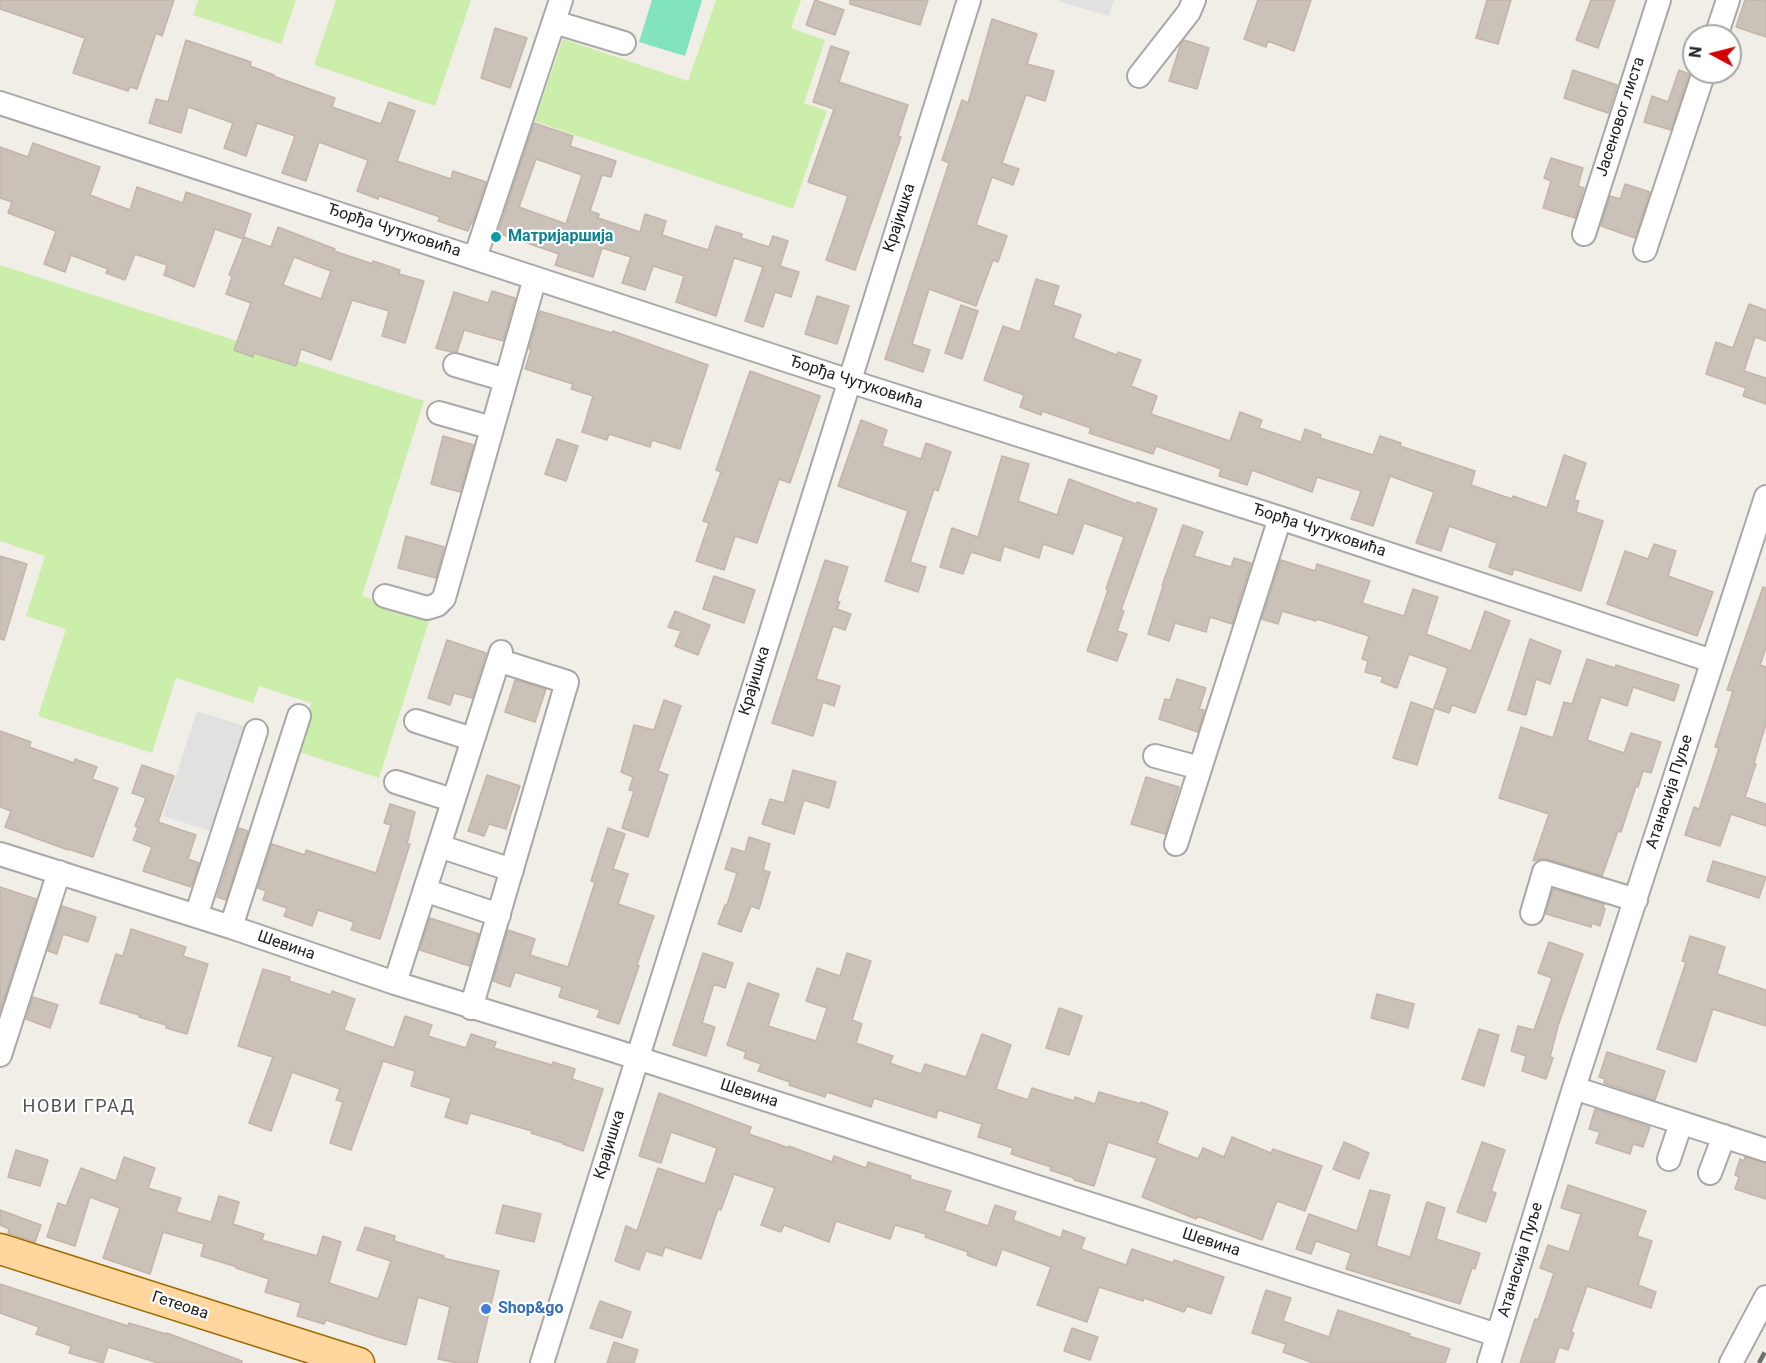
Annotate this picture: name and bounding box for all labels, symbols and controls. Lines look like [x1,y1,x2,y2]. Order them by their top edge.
north arrow [1682,24,1742,84]
text: N [1686,45,1706,59]
street label: Јасеновог листа [1593,55,1649,179]
street label: Крајишка [880,181,920,255]
street label: Ђорђа Чутуковића [325,200,463,262]
place label: Матријаршија [508,227,613,247]
marker: Матријаршија [489,230,503,244]
street label: Ђорђа Чутуковића [787,352,925,414]
street label: Ђорђа Чутуковића [1250,500,1388,562]
street label: Крајишка [735,644,775,718]
street label: Атанасија Пуље [1642,732,1698,852]
street label: Шевина [255,927,317,965]
street label: Шевина [718,1076,780,1112]
district label: НОВИ ГРАД [23,1096,135,1118]
street label: Крајишка [590,1108,630,1182]
street label: Атанасија Пуље [1494,1200,1548,1320]
street label: Шевина [1180,1225,1242,1261]
street label: Гетеова [149,1288,211,1324]
place label: Shop&go [498,1299,564,1319]
marker: Shop&go [479,1302,493,1316]

